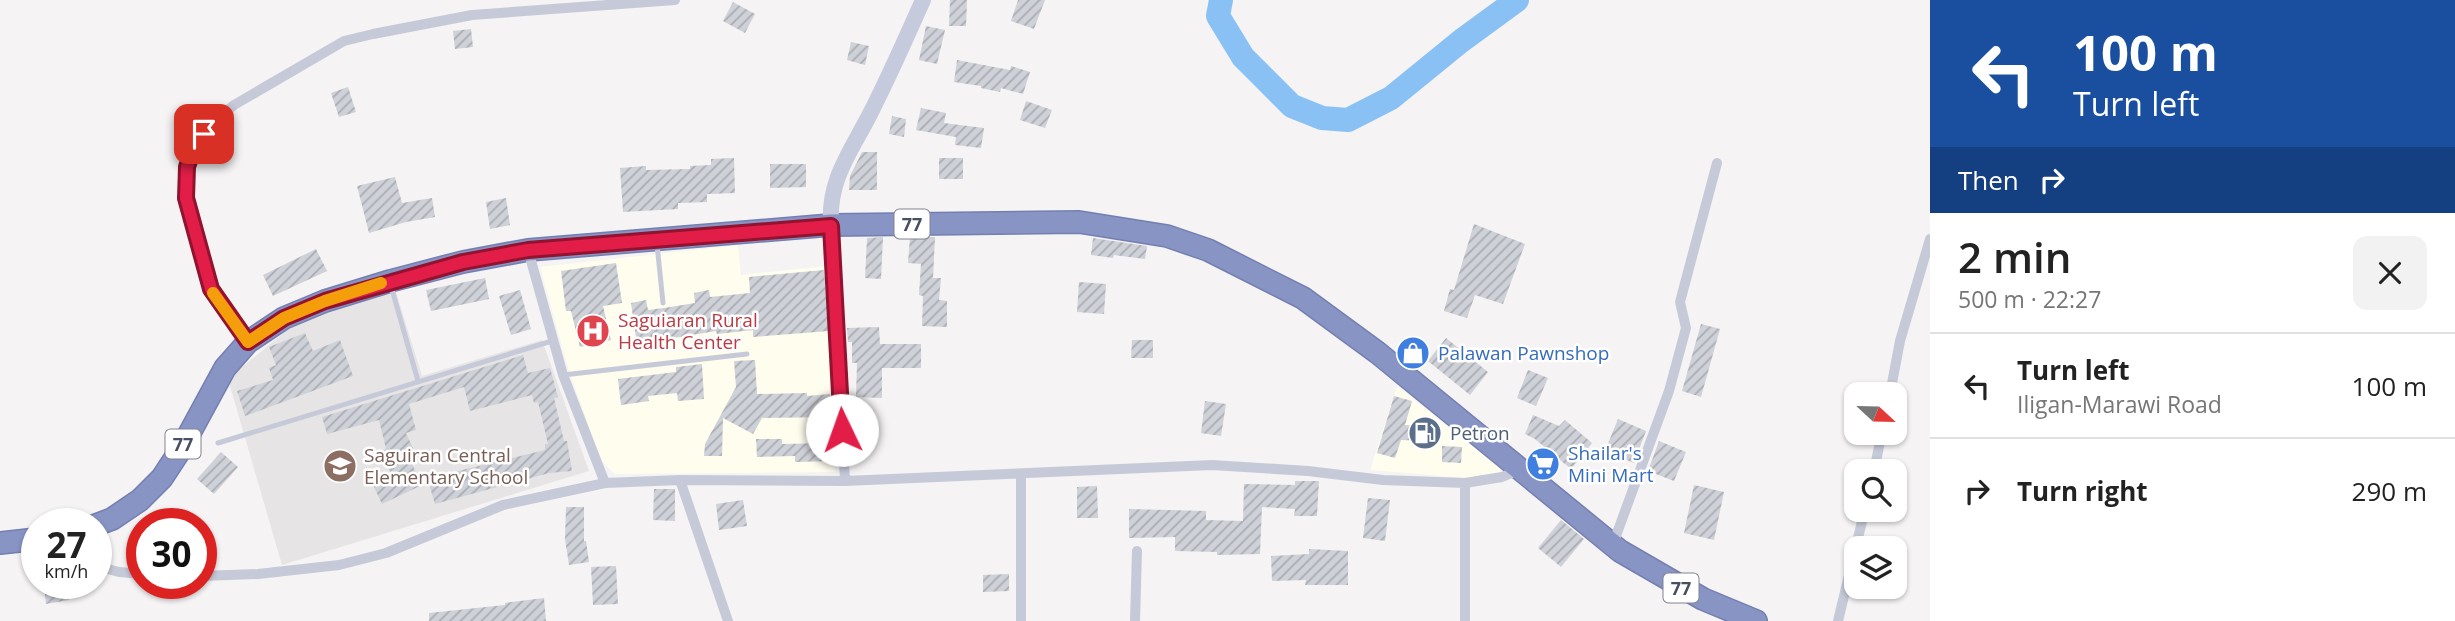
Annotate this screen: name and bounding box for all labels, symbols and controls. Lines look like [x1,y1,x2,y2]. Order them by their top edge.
text: 100 m [2073,19,2218,85]
icon: left [1958,28,2049,119]
text: Turn left [2073,82,2199,125]
pin [174,104,234,164]
icon: arrive [185,115,223,153]
icon: right [2033,161,2071,199]
text: Then [1958,162,2019,198]
road number: 77 [894,210,930,238]
text: 2 min [1958,228,2071,285]
button: close [2353,236,2427,310]
text: 500 m · 22:27 [1958,283,2101,315]
place label: Saguiaran Rural Health Center [618,307,758,355]
hospital icon: Saguiaran Rural Health Center [574,312,612,350]
shop icon: Palawan Pawnshop [1394,334,1432,372]
place label: Palawan Pawnshop [1438,340,1609,366]
text: Turn left [2017,352,2129,388]
icon: left [1958,367,1996,405]
text: 100 m [2352,368,2427,404]
north arrow [1844,382,1908,444]
map controls [1844,382,1907,599]
text: Iligan-Marawi Road [2017,388,2222,420]
position arrow [805,393,879,467]
fuel station icon: Petron [1406,414,1444,452]
place label: Petron [1450,420,1510,446]
road number: 77 [166,430,200,458]
place label: Shailar's Mini Mart [1568,440,1654,488]
place label: Saguiran Central Elementary School [364,442,528,490]
supermarket icon: Shailar's Mini Mart [1524,445,1562,483]
school or university icon: Saguiran Central Elementary School [321,447,359,485]
button: search [1844,459,1907,522]
icon: right [1958,472,1996,510]
text: Turn right [2017,473,2148,509]
text: 290 m [2352,473,2427,509]
speed limit sign: 30 [126,508,217,599]
text: 27 [46,521,87,568]
button: layers [1844,536,1907,599]
text: km/h [45,559,88,583]
road number: 77 [1664,574,1698,602]

